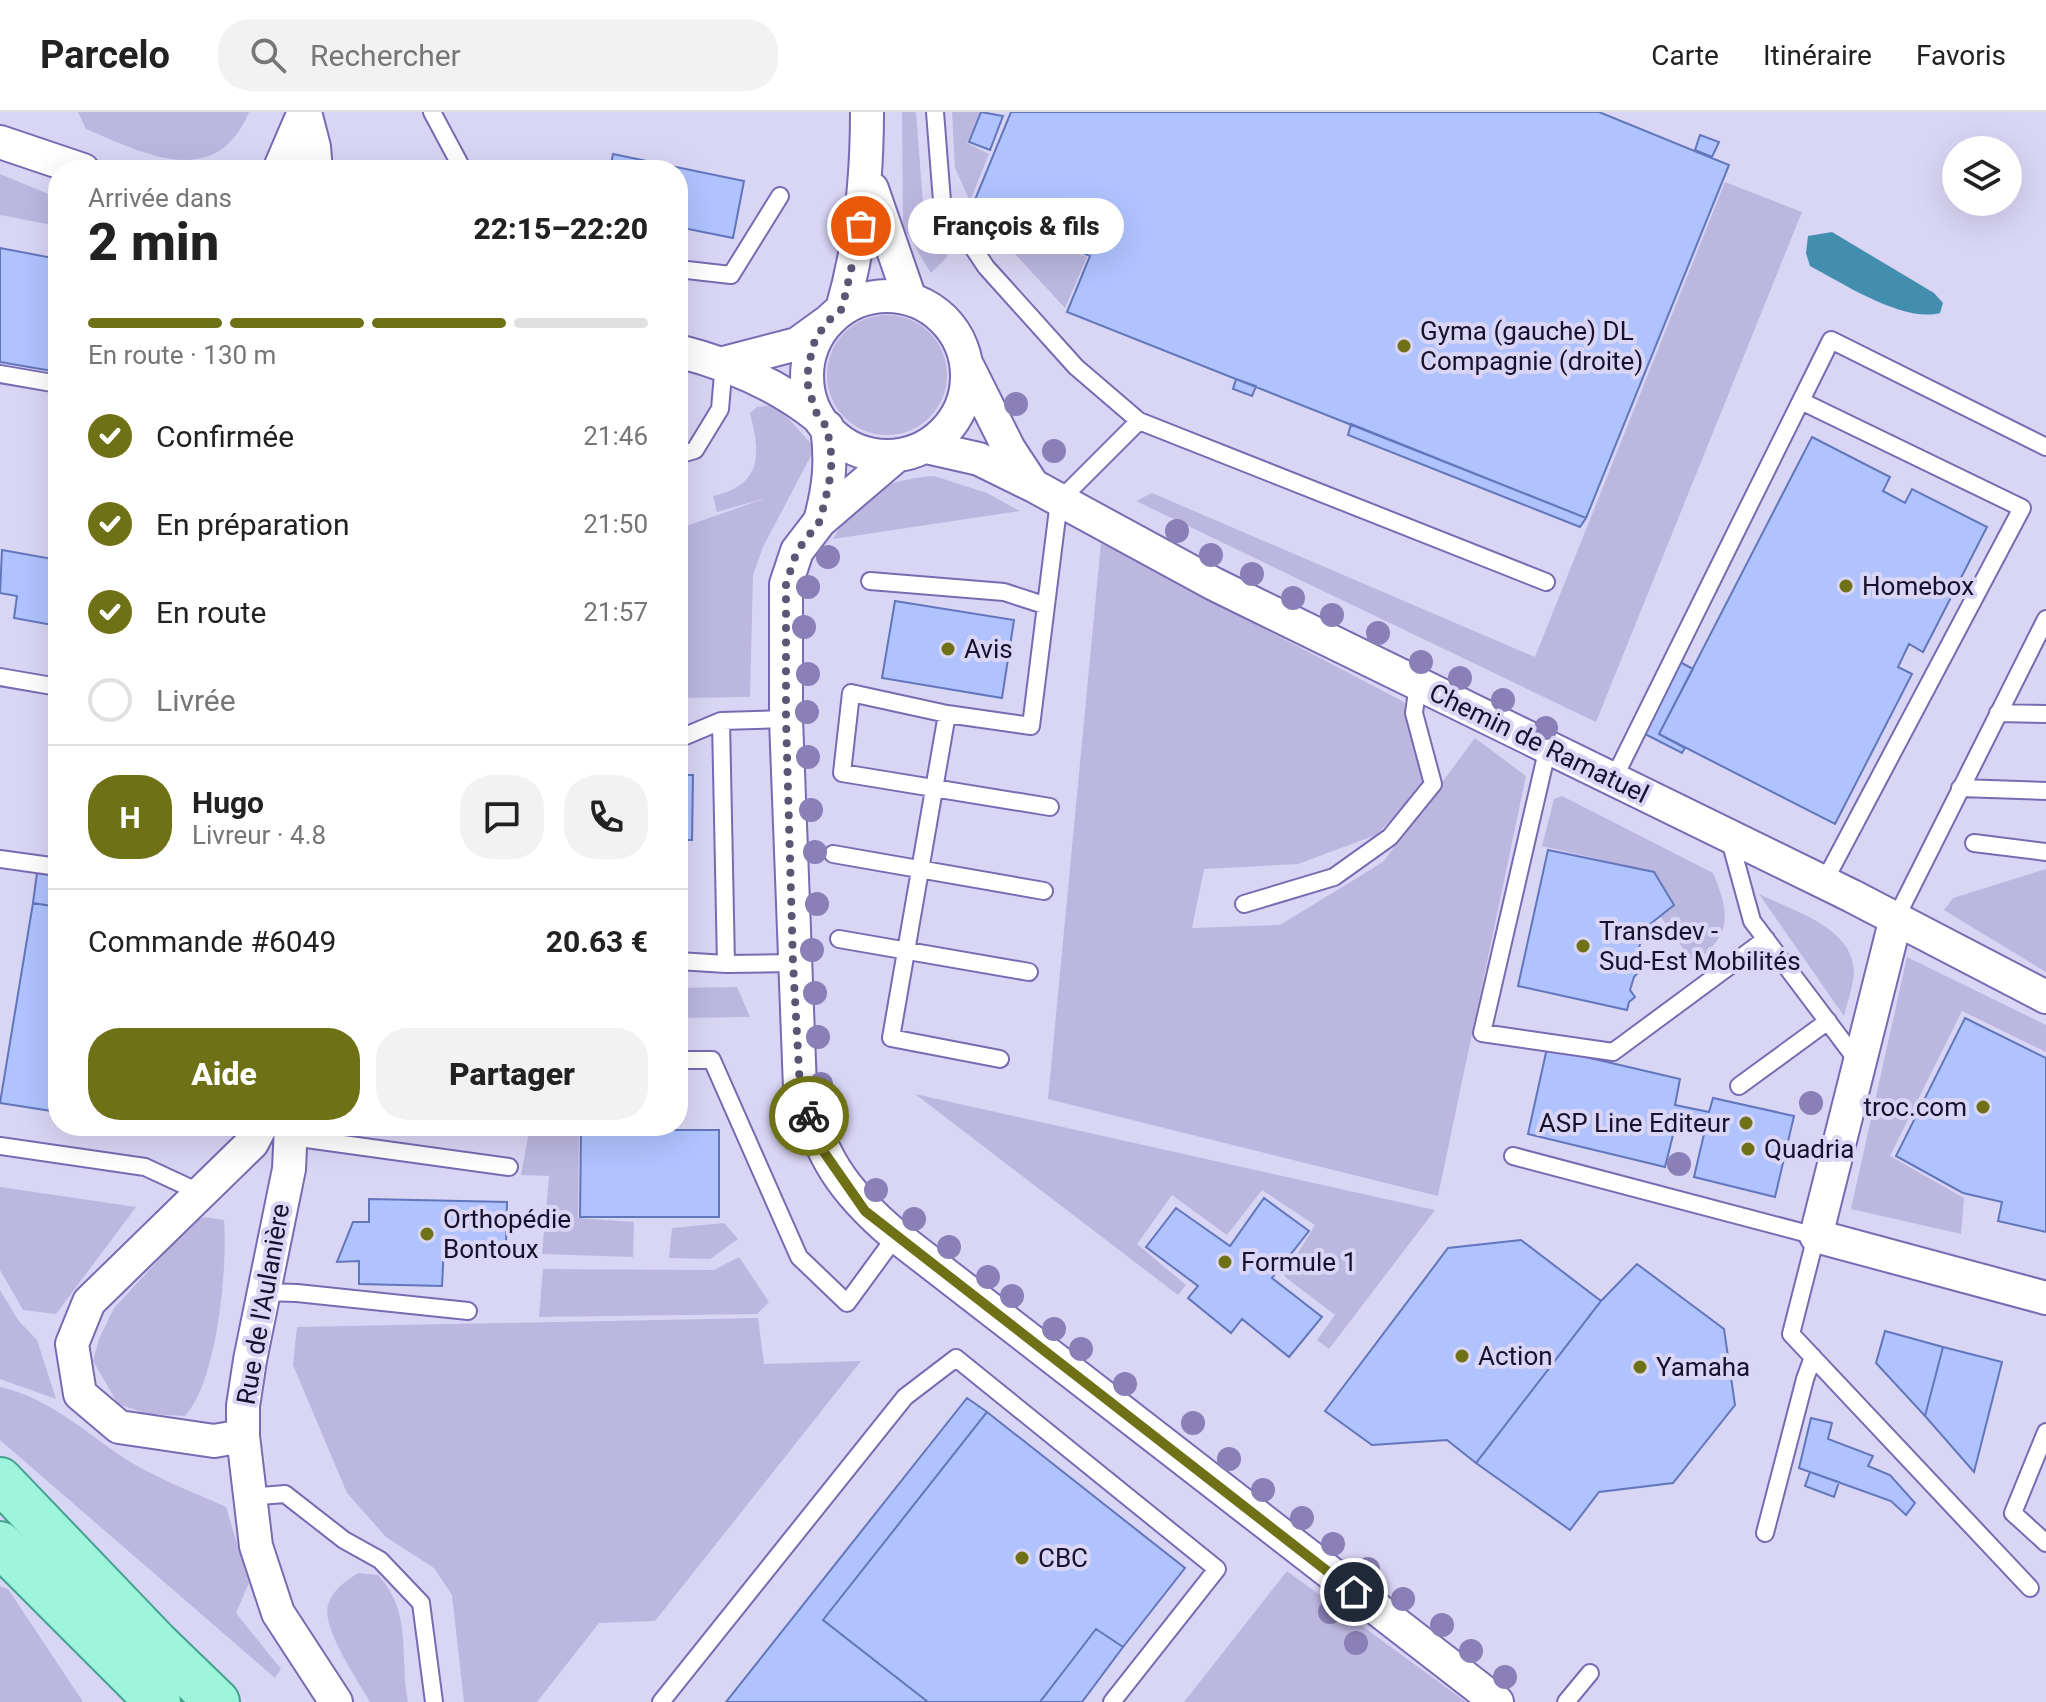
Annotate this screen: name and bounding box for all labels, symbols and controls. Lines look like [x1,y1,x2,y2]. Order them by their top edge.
search box [218,19,778,91]
text: Parcelo [40,33,170,77]
icon: search [246,33,290,77]
text: Rechercher [310,38,461,73]
text: Carte [1651,39,1719,72]
text: Itinéraire [1763,39,1872,72]
text: Favoris [1916,39,2006,72]
map controls [1942,136,2022,216]
button: layers [1942,136,2022,216]
text: Arrivée dans [88,183,232,213]
pin [827,192,895,260]
callout: François & fils [909,198,1125,254]
icon: bag [839,204,883,248]
text: 22:15–22:20 [473,211,648,246]
text: François & fils [932,211,1100,241]
text: 2 min [88,212,219,273]
place label: Gyma (gauche) DL Compagnie (droite) [1420,316,1643,376]
marker: Gyma (gauche) DL Compagnie (droite) [1395,337,1413,355]
text: En route · 130 m [88,340,276,370]
icon: check [88,414,132,458]
text: Confirmée [156,419,294,454]
text: 21:46 [583,421,648,451]
icon: check [88,502,132,546]
text: En préparation [156,507,350,542]
text: 21:50 [583,509,648,539]
place label: Homebox [1862,571,1974,601]
marker: Homebox [1837,577,1855,595]
icon: check [88,590,132,634]
text: En route [156,595,266,630]
text: 21:57 [583,597,648,627]
place label: Avis [964,634,1013,664]
marker: Avis [939,640,957,658]
street label: Chemin de Ramatuel [1425,677,1653,809]
text: Livrée [156,683,236,718]
button: chat [460,775,544,859]
button: phone [564,775,648,859]
text: Hugo [192,785,264,820]
text: H [119,800,141,835]
text: Livreur · 4.8 [192,820,326,850]
place label: Transdev - Sud-Est Mobilités [1599,916,1801,976]
text: Commande #6049 [88,924,336,959]
text: 20.63 € [546,924,648,959]
marker: Transdev - Sud-Est Mobilités [1574,937,1592,955]
button: Aide [88,1028,360,1120]
button: Partager [376,1028,648,1120]
courier [769,1076,849,1156]
place label: troc.com [1863,1092,1967,1122]
icon: bike [787,1094,831,1138]
marker: troc.com [1974,1098,1992,1116]
place label: ASP Line Editeur [1539,1108,1730,1138]
marker: ASP Line Editeur [1737,1114,1755,1132]
place label: Quadria [1764,1134,1854,1164]
marker: Quadria [1739,1140,1757,1158]
street label: Rue de l'Aulanière [231,1201,295,1407]
place label: Orthopédie Bontoux [443,1204,571,1264]
marker: Orthopédie Bontoux [418,1225,436,1243]
place label: Formule 1 [1241,1247,1357,1277]
marker: Formule 1 [1216,1253,1234,1271]
place label: Action [1478,1341,1553,1371]
marker: Action [1453,1347,1471,1365]
place label: Yamaha [1656,1352,1750,1382]
marker: Yamaha [1631,1358,1649,1376]
place label: CBC [1038,1543,1088,1573]
marker: CBC [1013,1549,1031,1567]
pin [1320,1558,1388,1626]
icon: home [1332,1570,1376,1614]

